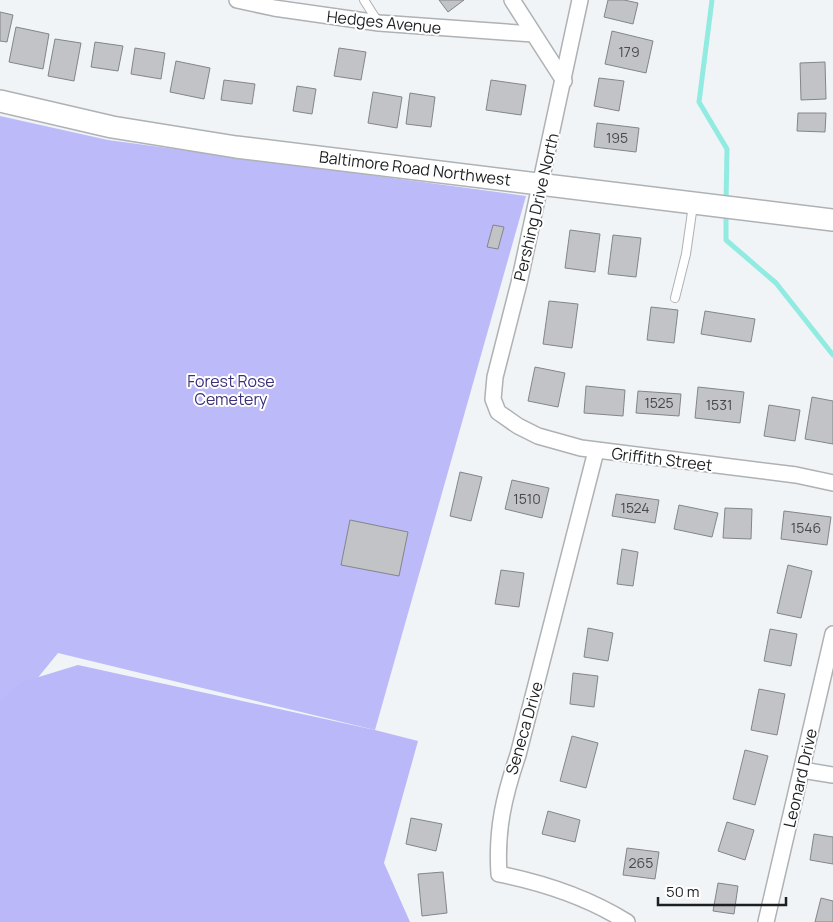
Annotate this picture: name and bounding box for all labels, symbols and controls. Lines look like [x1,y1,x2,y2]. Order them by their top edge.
street label: Hedges Avenue [326,5,442,39]
house number: 179 [618,42,640,61]
house number: 195 [606,128,628,147]
street label: Pershing Drive North [508,131,564,283]
street label: Baltimore Road Northwest [318,145,512,191]
park label: Forest Rose Cemetery [187,370,275,410]
house number: 1525 [644,393,674,412]
house number: 1531 [706,395,732,414]
street label: Griffith Street [610,442,714,476]
house number: 1510 [513,489,541,508]
house number: 1524 [620,498,650,517]
house number: 1546 [791,518,821,537]
street label: Seneca Drive [500,679,548,777]
street label: Leonard Drive [778,726,822,830]
house number: 265 [629,853,653,872]
scale bar [658,874,786,906]
text: 50 m [666,881,700,902]

